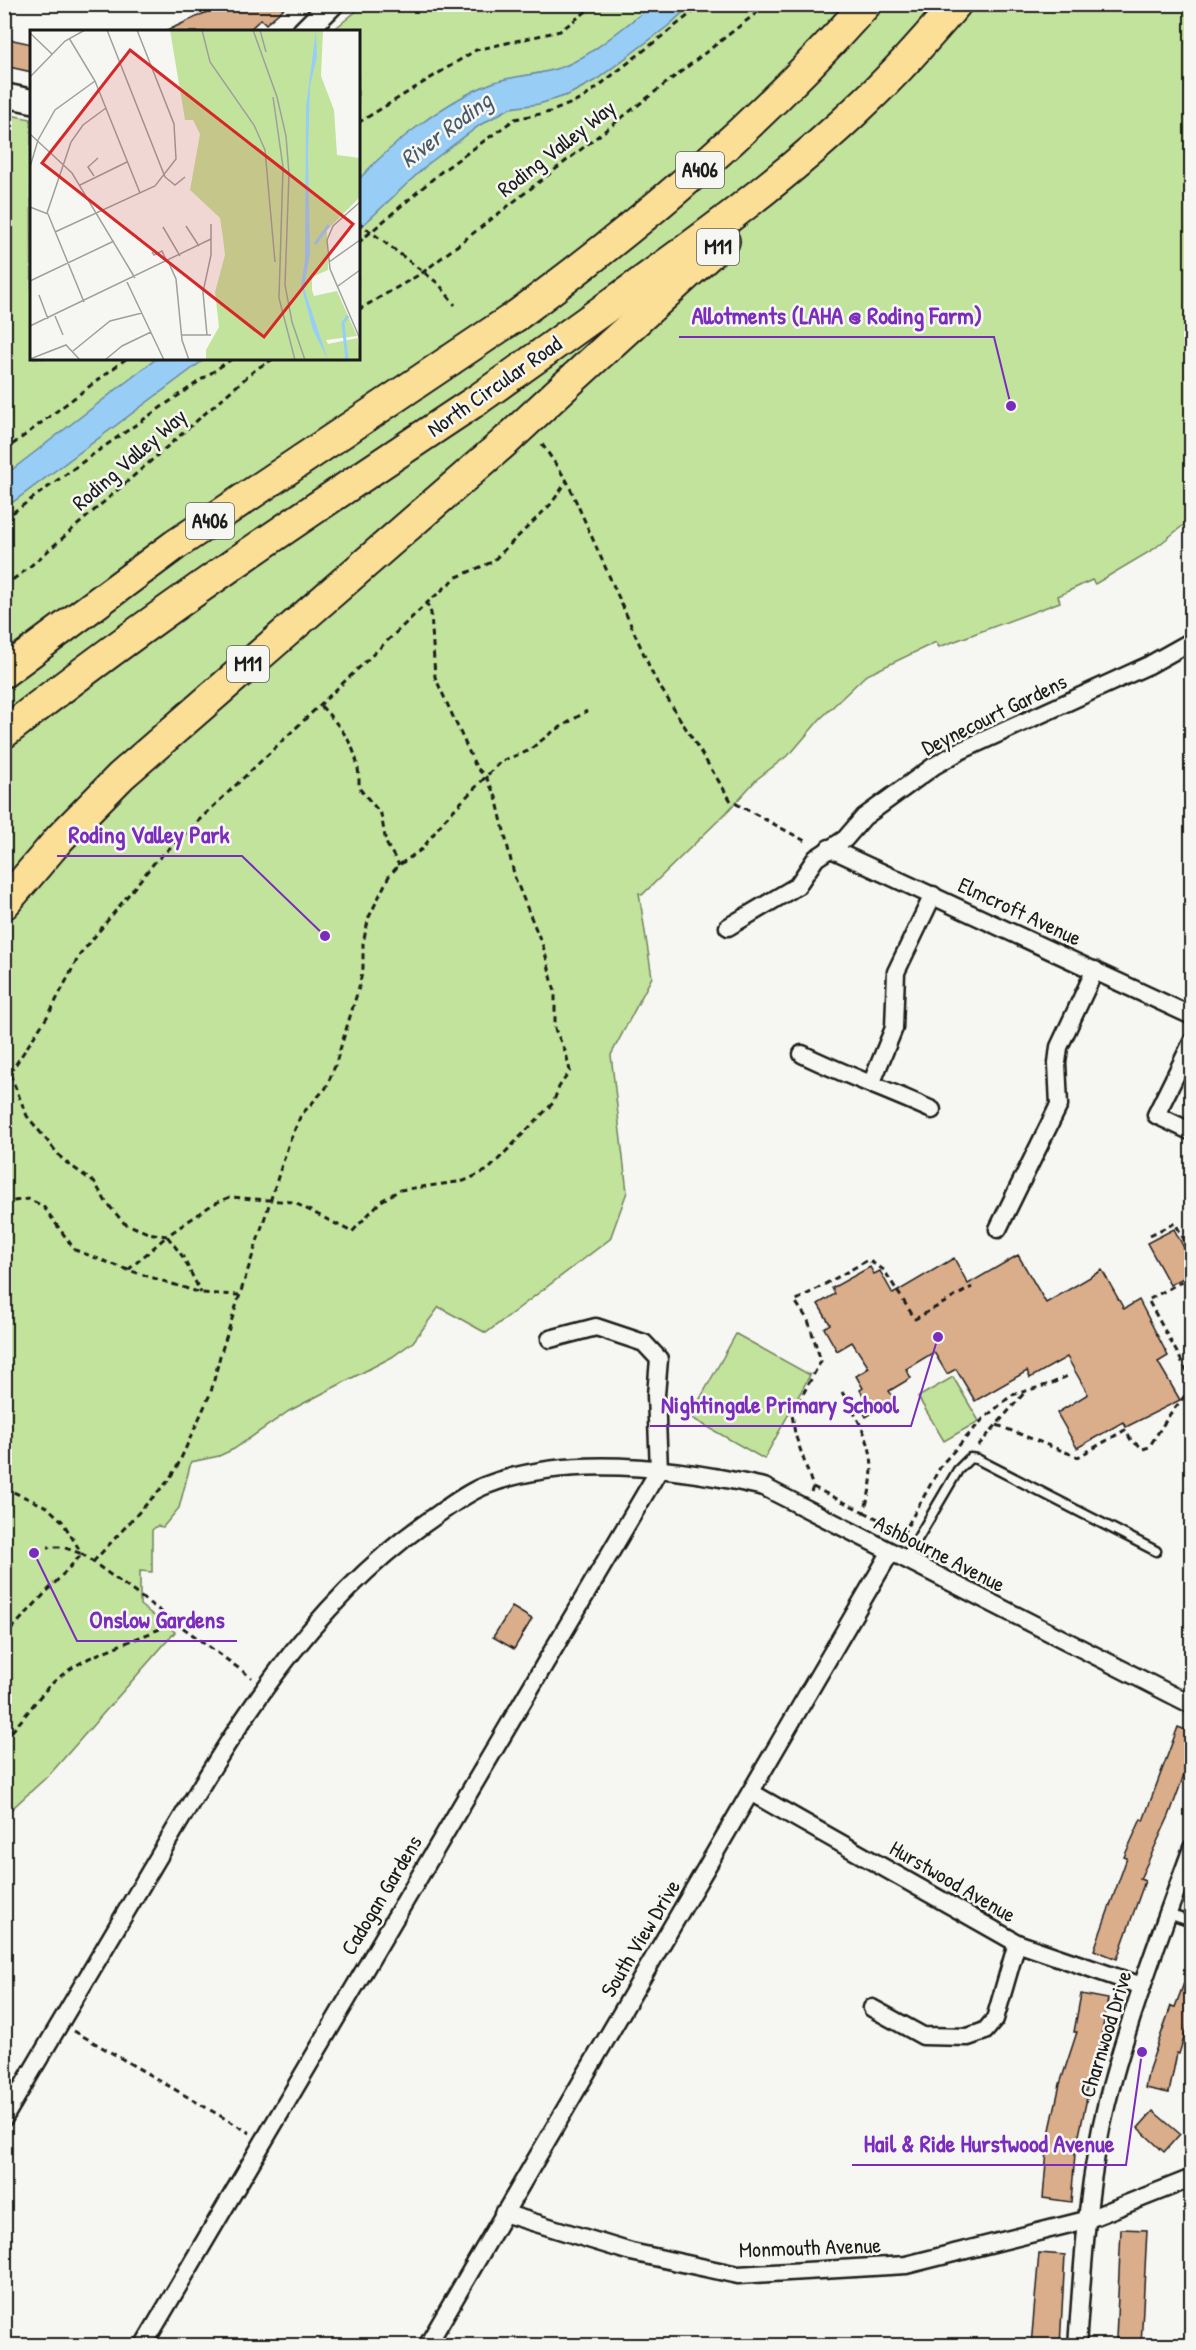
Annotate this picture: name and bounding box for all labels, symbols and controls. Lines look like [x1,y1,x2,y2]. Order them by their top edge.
inset map [30,30,360,360]
water label: River Roding [393,83,499,175]
street label: Roding Valley Way [491,92,621,204]
road number: A406 [676,152,724,188]
road number: M11 [697,229,739,265]
callout: Allotments (LAHA @ Roding Farm) [679,295,994,337]
text: Allotments (LAHA @ Roding Farm) [692,299,982,332]
street label: North Circular Road [421,328,568,444]
street label: Roding Valley Way [65,401,193,517]
road number: A406 [186,503,234,539]
road number: M11 [227,646,269,682]
street label: Deynecourt Gardens [916,666,1072,762]
callout: Roding Valley Park [57,814,242,856]
text: Roding Valley Park [69,818,230,851]
street label: Elmcroft Avenue [954,869,1087,953]
callout: Nightingale Primary School [650,1384,911,1426]
text: Nightingale Primary School [661,1388,900,1421]
street label: Ashbourne Avenue [869,1507,1011,1599]
callout: Onslow Gardens [77,1599,237,1641]
text: Onslow Gardens [89,1603,225,1635]
street label: Cadogan Gardens [333,1829,429,1961]
street label: Hurstwood Avenue [884,1833,1022,1929]
street label: South View Drive [593,1873,687,2002]
street label: Charnwood Drive [1071,1967,1139,2101]
callout: Hail & Ride Hurstwood Avenue [852,2123,1126,2165]
text: Hail & Ride Hurstwood Avenue [864,2127,1115,2159]
street label: Monmouth Avenue [738,2230,882,2264]

